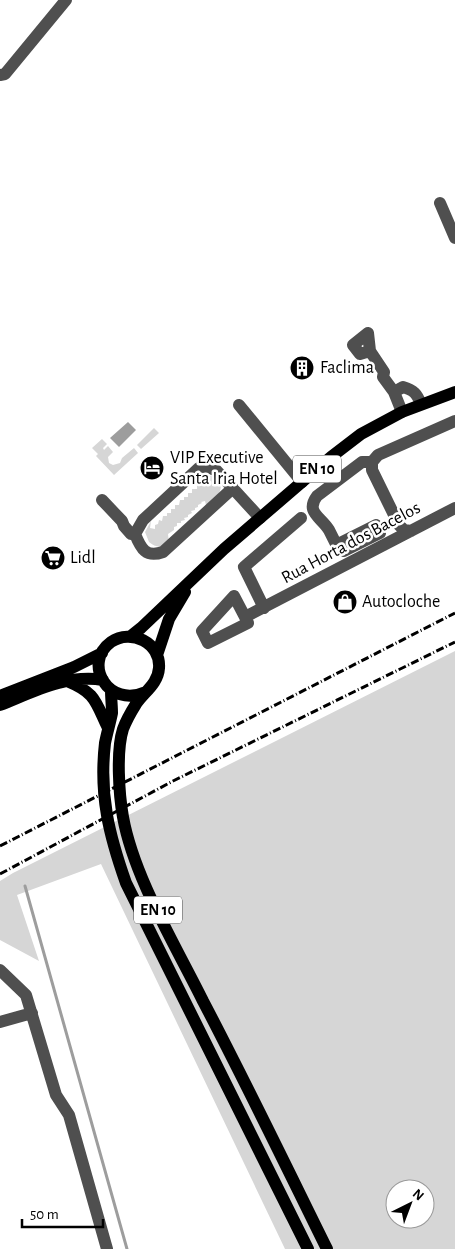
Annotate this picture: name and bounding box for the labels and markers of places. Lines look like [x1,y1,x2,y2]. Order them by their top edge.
building icon: Faclima [289,355,315,381]
place label: Faclima [320,359,374,377]
place label: VIP Executive Santa Iria Hotel [170,449,278,488]
hotel icon: VIP Executive Santa Iria Hotel [139,455,165,481]
supermarket icon: Lidl [40,545,66,571]
place label: Lidl [70,549,96,567]
shop icon: Autocloche [332,589,358,615]
place label: Autocloche [362,593,440,611]

